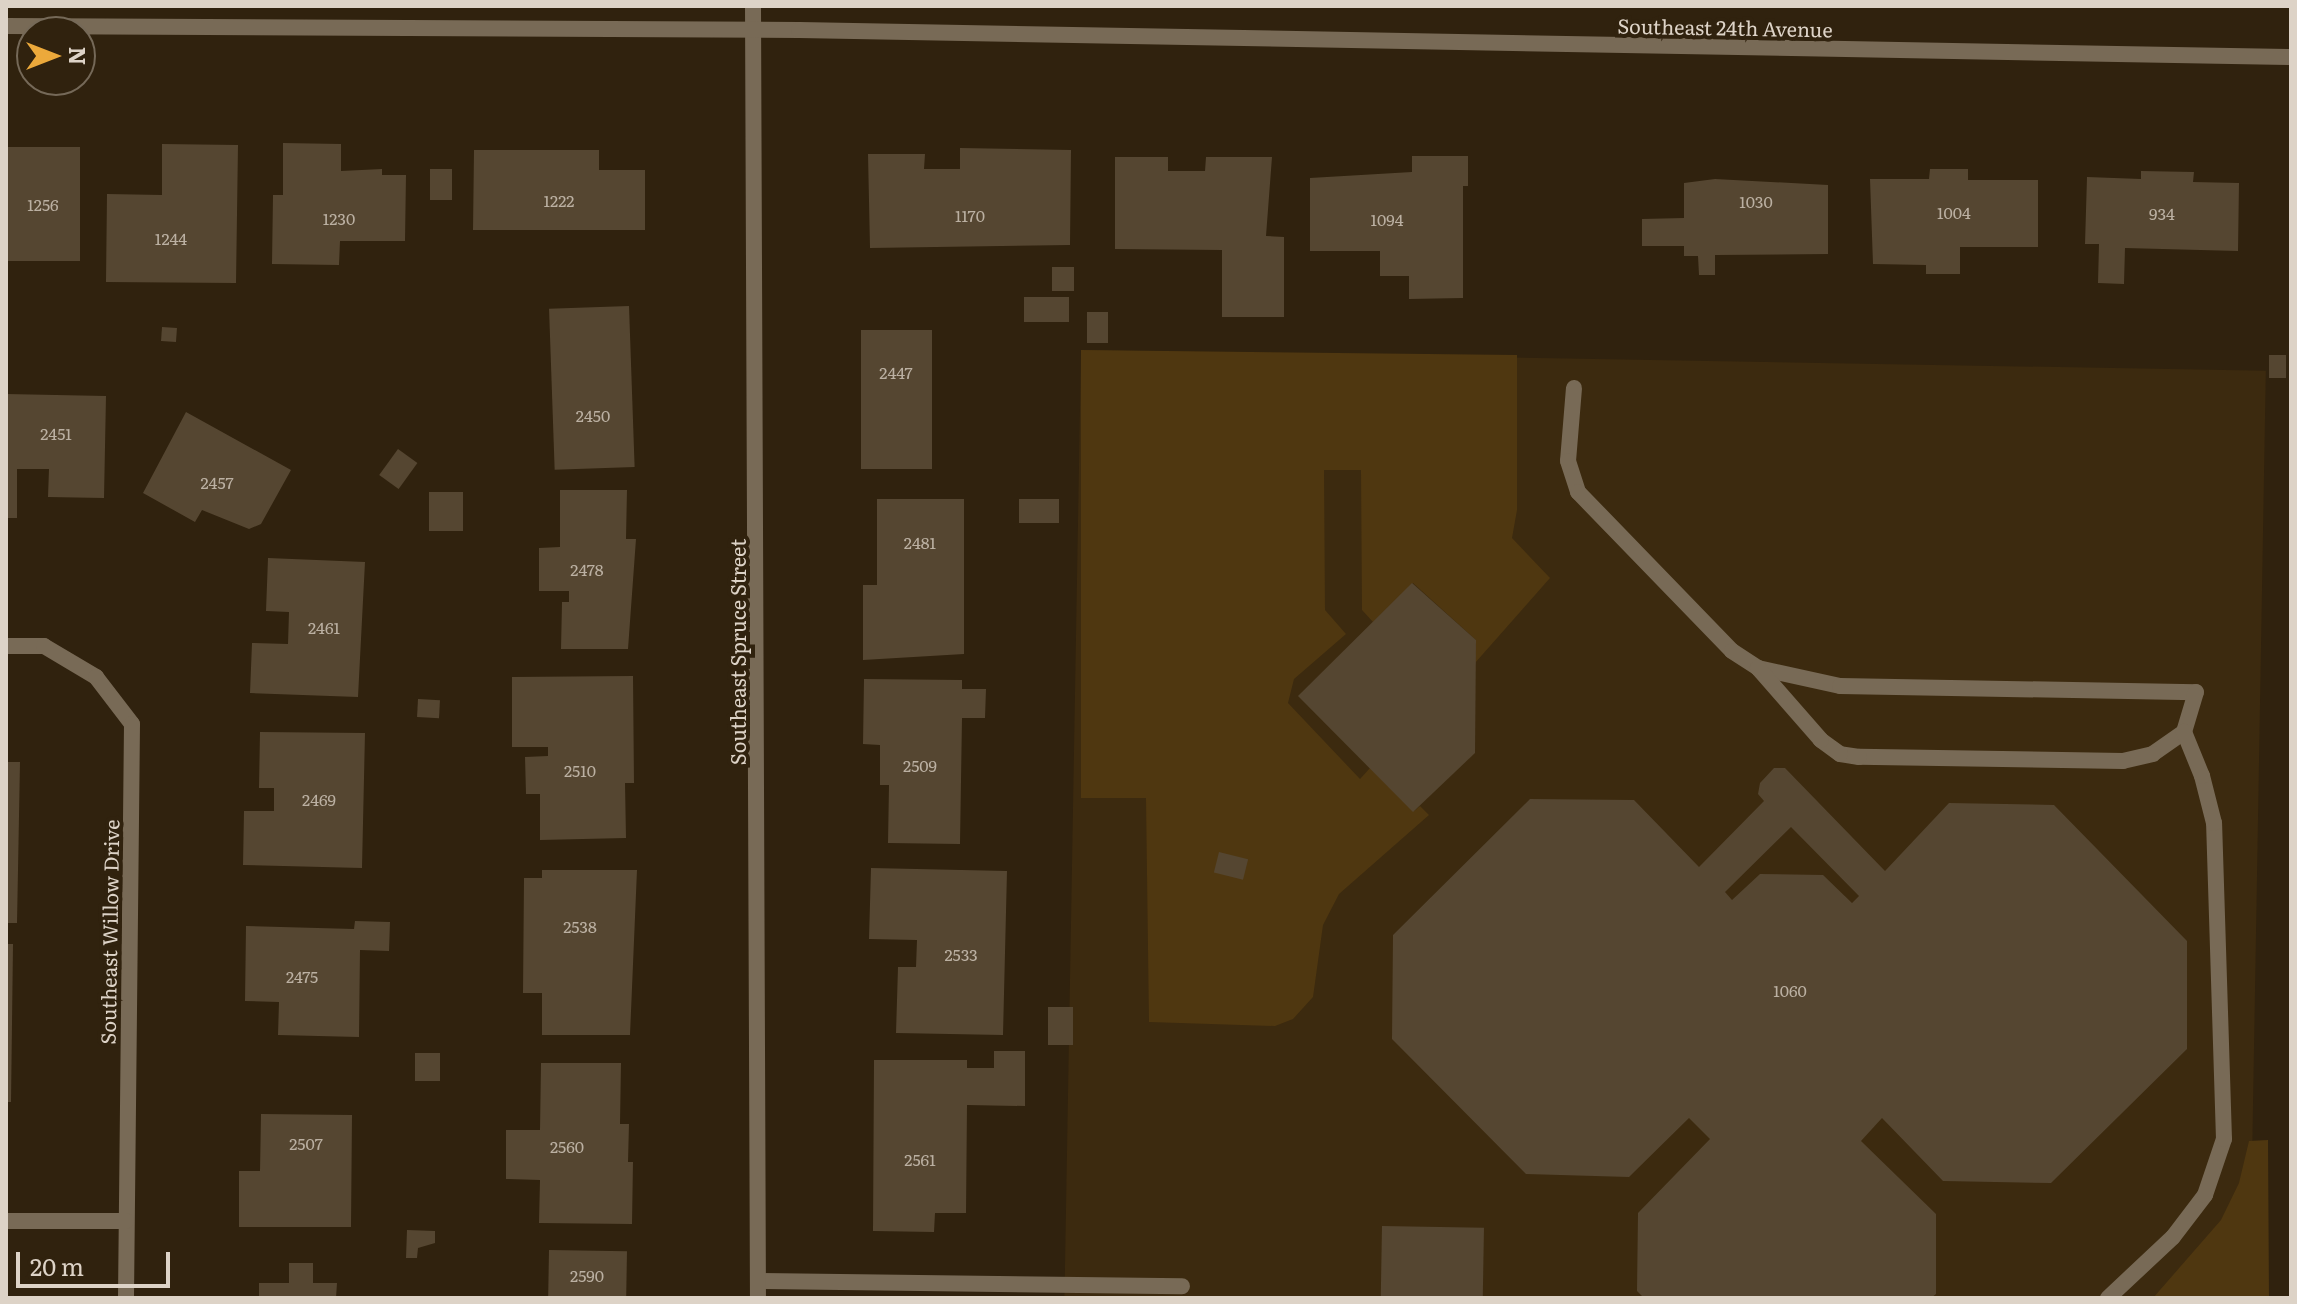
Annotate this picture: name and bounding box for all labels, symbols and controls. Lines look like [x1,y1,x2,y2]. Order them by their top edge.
street label: Southeast 24th Avenue [1617,13,1833,41]
north arrow [16,16,96,96]
text: N [62,47,95,65]
house number: 1222 [544,190,574,210]
house number: 1030 [1739,191,1773,211]
house number: 1256 [27,194,59,214]
house number: 1004 [1937,202,1971,222]
house number: 934 [2149,203,2175,223]
house number: 1170 [955,205,985,225]
house number: 1230 [323,208,355,228]
house number: 1094 [1371,209,1403,229]
house number: 1244 [155,228,187,248]
house number: 2447 [879,362,913,382]
house number: 2450 [576,405,610,425]
house number: 2451 [40,423,72,443]
house number: 2457 [200,472,234,492]
house number: 2481 [904,532,936,552]
street label: Southeast Spruce Street [725,539,749,765]
house number: 2478 [570,559,604,579]
house number: 2461 [308,617,340,637]
house number: 2509 [903,755,937,775]
house number: 2510 [564,760,596,780]
house number: 2469 [302,789,336,809]
street label: Southeast Willow Drive [95,819,123,1045]
house number: 2538 [563,916,597,936]
house number: 2533 [944,944,978,964]
house number: 2475 [286,966,318,986]
house number: 1060 [1773,980,1807,1000]
house number: 2507 [289,1133,323,1153]
house number: 2560 [550,1136,584,1156]
house number: 2561 [904,1149,936,1169]
scale bar [20,1236,174,1286]
text: 20 m [30,1248,84,1283]
house number: 2590 [570,1265,604,1285]

